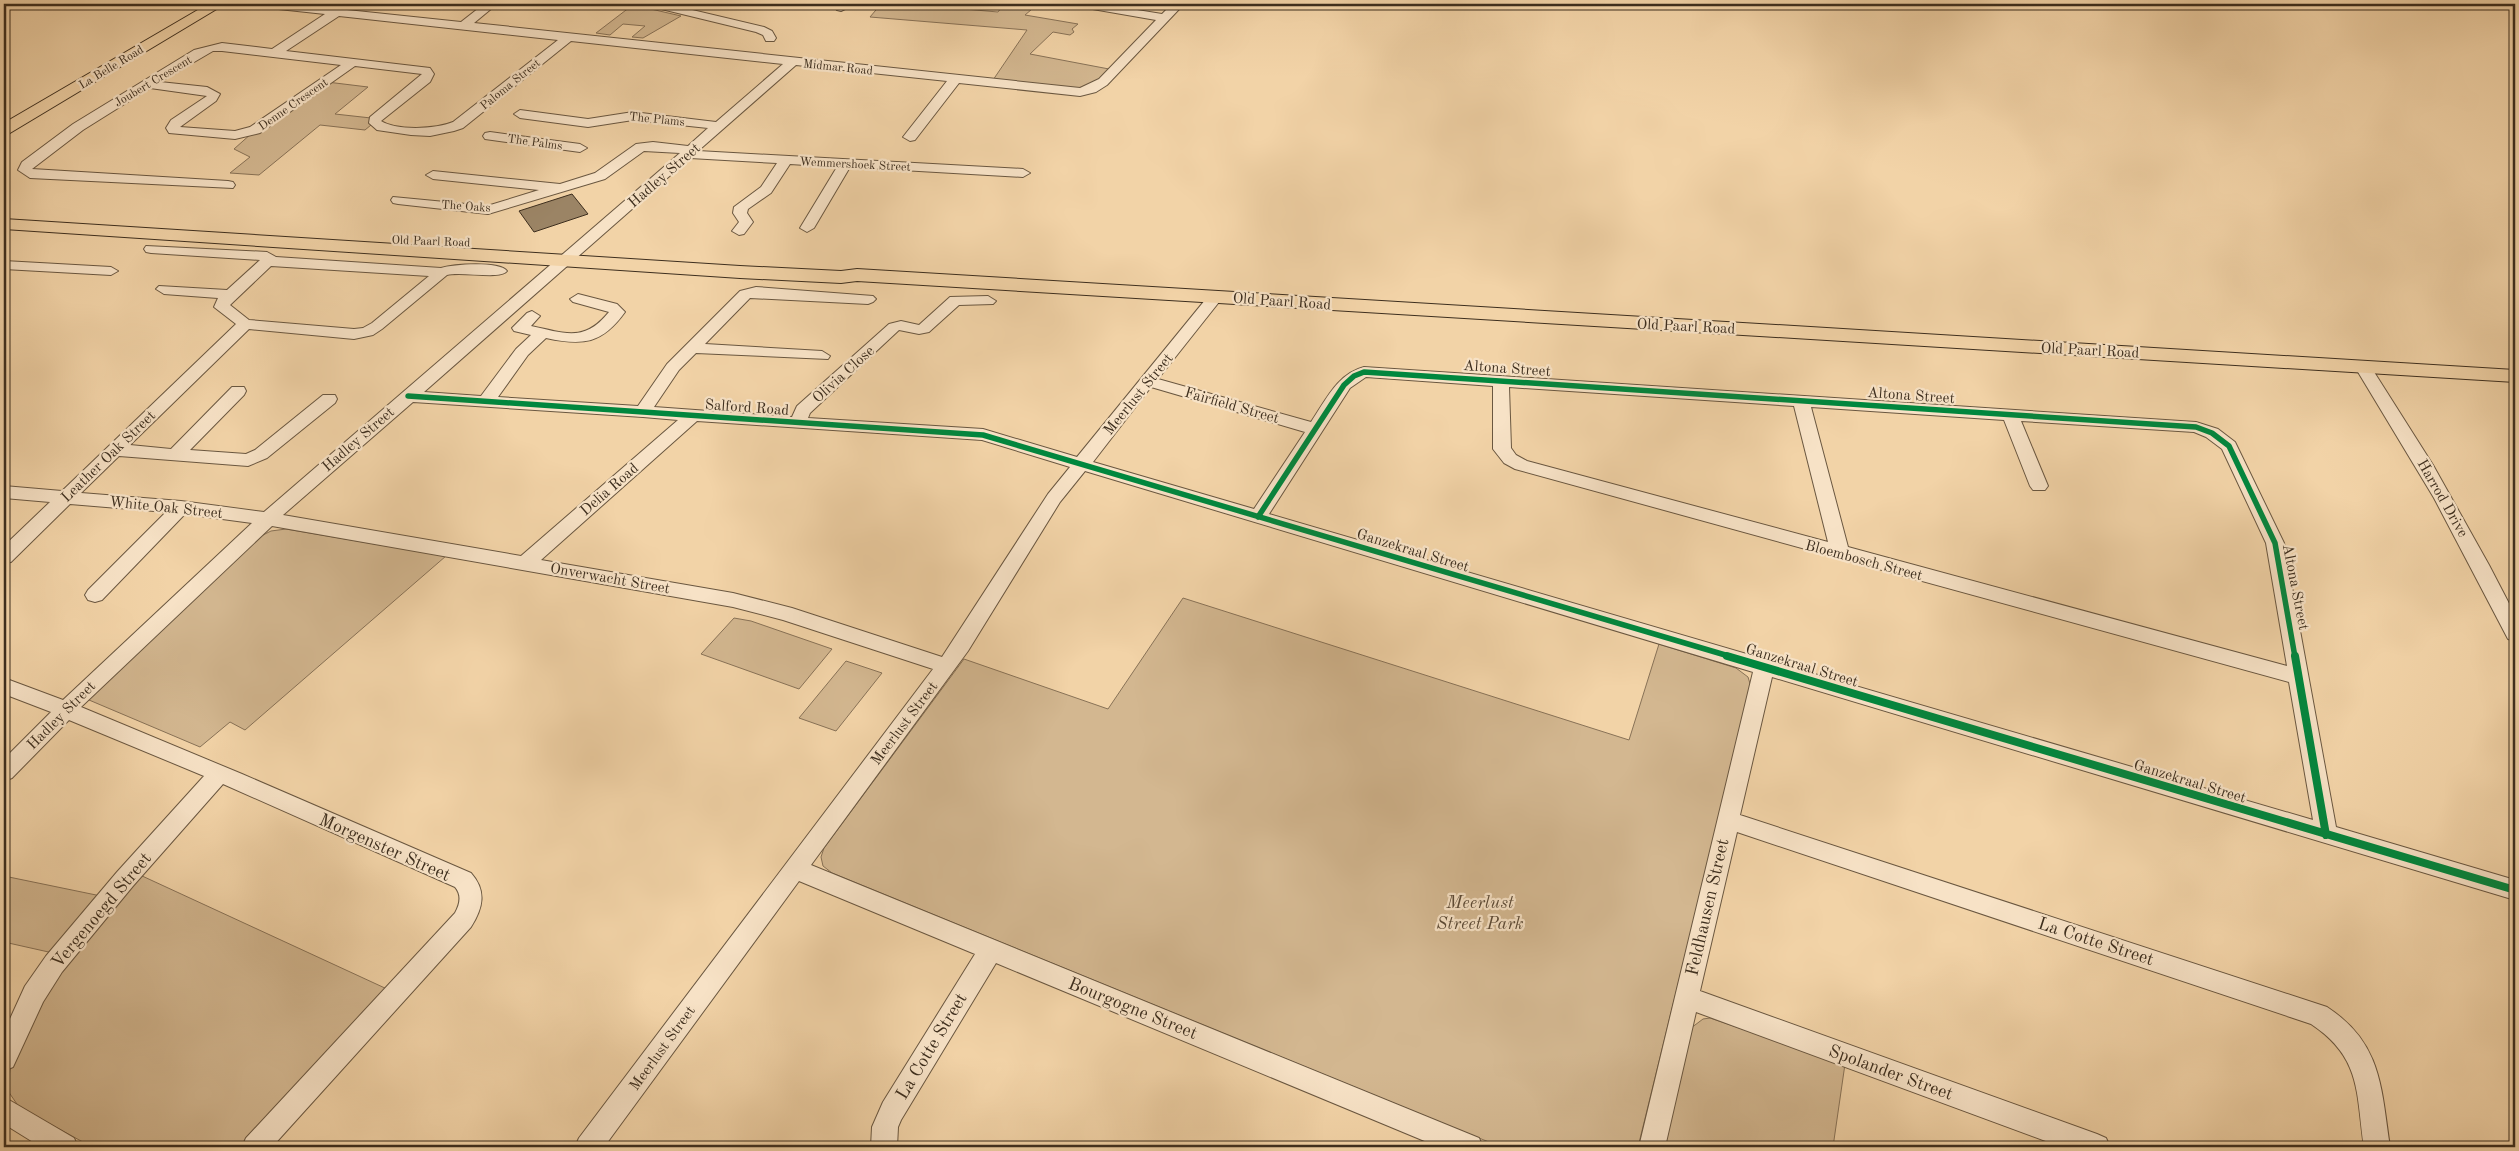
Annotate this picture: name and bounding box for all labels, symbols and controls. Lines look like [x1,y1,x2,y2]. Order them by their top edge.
street label: La Belle Road [77,44,146,92]
street label: Joubert Crescent [113,54,194,110]
street label: Paloma Street [478,57,543,113]
street label: Midmar Road [802,58,873,78]
street label: Denne Crescent [257,76,331,133]
street label: The Plams [628,111,685,129]
street label: The Palms [507,133,563,153]
street label: Hadley Street [626,141,704,211]
street label: Wemmershoek Street [799,156,911,174]
street label: The Oaks [441,199,491,215]
street label: Old Paarl Road [391,235,471,249]
street label: Old Paarl Road [1232,292,1332,313]
street label: Old Paarl Road [1636,317,1736,338]
street label: Old Paarl Road [2040,341,2140,362]
street label: Olivia Close [810,344,878,407]
street label: Meerlust Street [1102,351,1177,439]
street label: Altona Street [1463,359,1551,380]
street label: Fairfield Street [1183,386,1281,427]
street label: Altona Street [1867,386,1955,407]
street label: Salford Road [704,398,790,419]
street label: Hadley Street [320,405,398,475]
street label: Leather Oak Street [59,408,159,506]
street label: Harrod Drive [2413,457,2470,540]
street label: Delia Road [578,461,642,519]
street label: White Oak Street [108,495,223,522]
street label: Ganzekraal Street [1355,527,1471,576]
street label: Bloembosch Street [1803,539,1924,584]
street label: Altona Street [2279,543,2310,632]
street label: Onverwacht Street [549,562,671,597]
street label: Ganzekraal Street [1744,642,1860,691]
street label: Hadley Street [25,679,99,753]
street label: Meerlust Street [869,679,941,768]
street label: Ganzekraal Street [2132,758,2248,807]
street label: Morgenster Street [316,811,453,885]
street label: Feldhausen Street [1683,837,1733,978]
street label: Vergenoegd Street [48,849,155,972]
park label: Meerlust Street Park [1436,894,1524,933]
street label: La Cotte Street [2036,915,2156,969]
street label: Bourgogne Street [1066,975,1200,1043]
street label: La Cotte Street [893,990,971,1103]
street label: Meerlust Street [628,1004,699,1094]
street label: Spolander Street [1826,1042,1955,1104]

